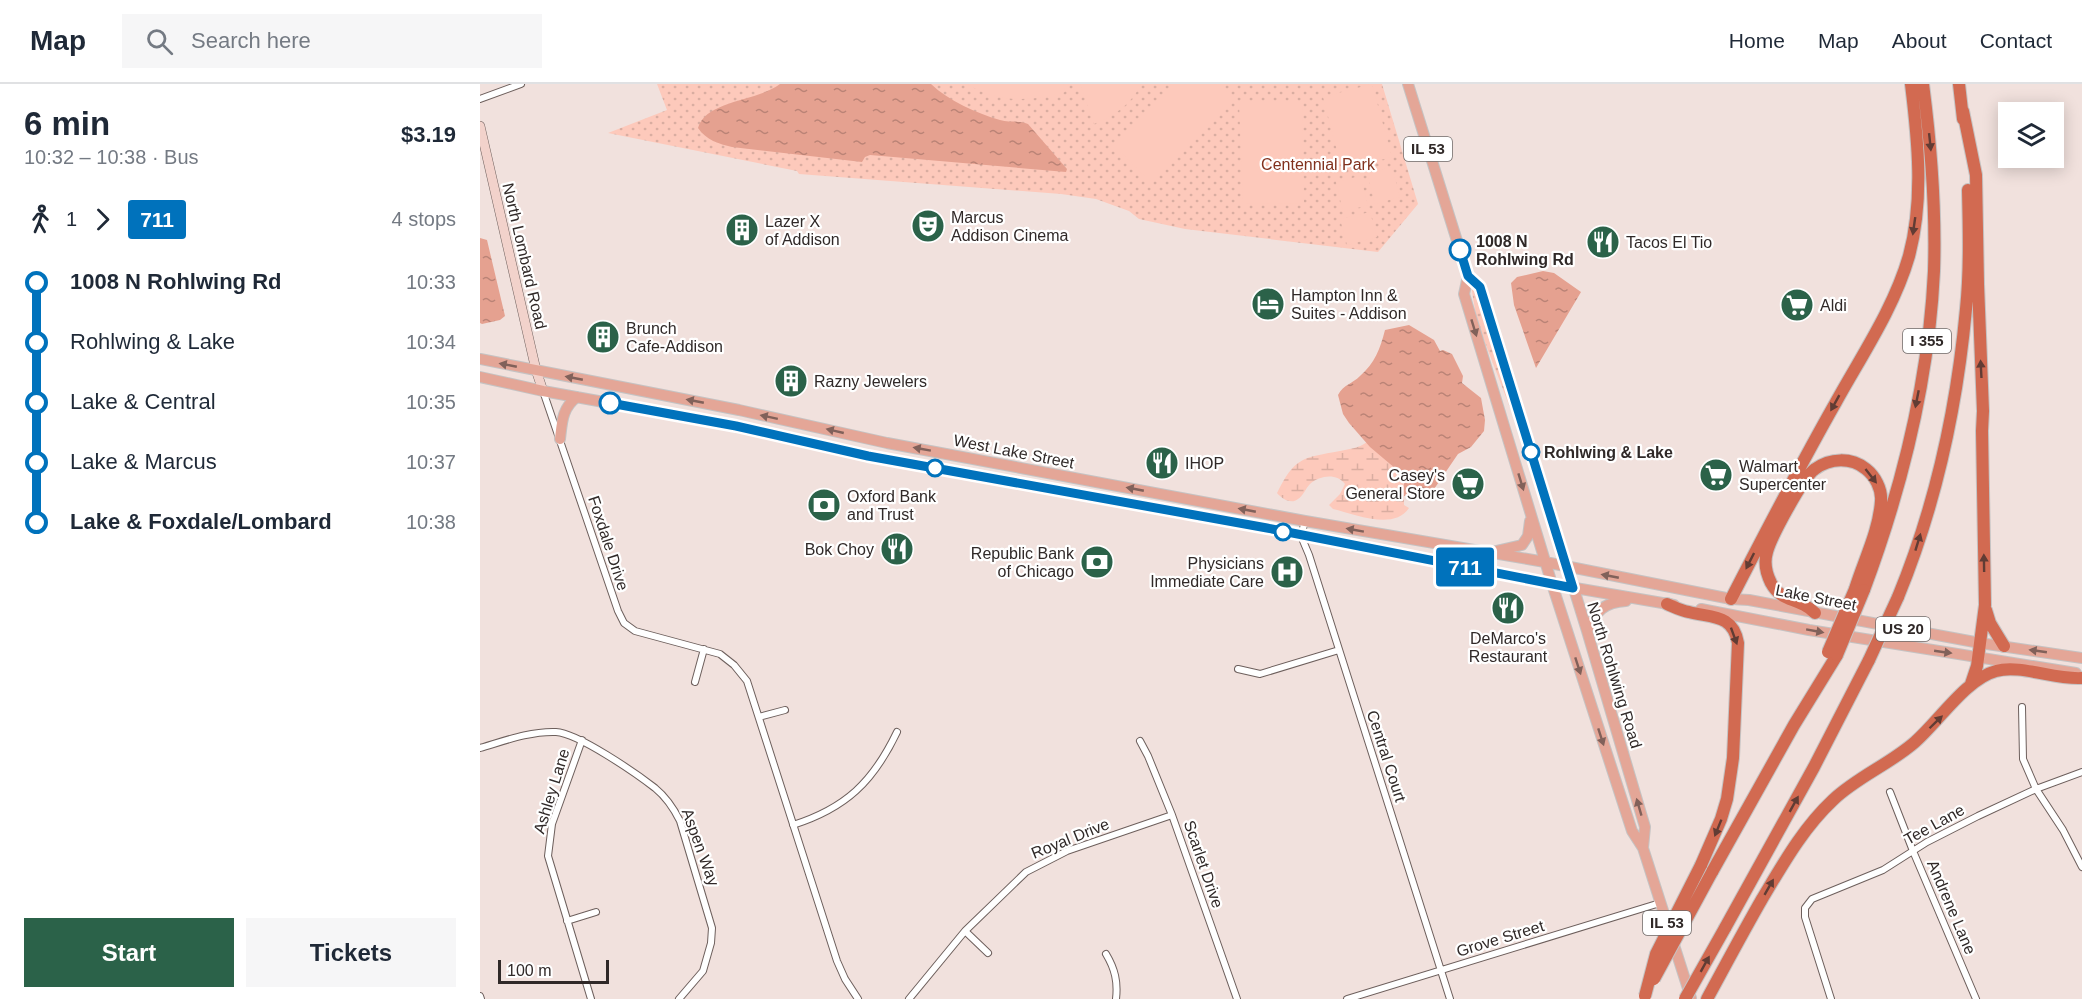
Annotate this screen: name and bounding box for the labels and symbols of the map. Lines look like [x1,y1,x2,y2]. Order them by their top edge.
one-way arrow [1925,133,1935,152]
road number: IL 53 [1404,137,1452,161]
park label: Centennial Park [1261,156,1376,173]
street label: North Lombard Road [499,181,550,331]
theatre icon: Marcus Addison Cinema [910,208,946,244]
place label: Marcus Addison Cinema [951,209,1069,244]
building icon: Lazer X of Addison [724,212,760,248]
place label: Lazer X of Addison [765,213,840,248]
one-way arrow [1910,216,1919,235]
restaurant icon: Tacos El Tio [1585,224,1621,260]
place label: 1008 N Rohlwing Rd [1476,233,1574,268]
place label: Tacos El Tio [1626,234,1712,251]
marker: 1008 N Rohlwing Rd [1449,239,1471,261]
hotel icon: Hampton Inn & Suites - Addison [1250,286,1286,322]
place label: Hampton Inn & Suites - Addison [1291,287,1407,322]
supermarket icon: Aldi [1779,287,1815,323]
place label: Aldi [1820,297,1847,314]
building icon: Brunch Cafe-Addison [585,319,621,355]
one-way arrow [1470,319,1479,337]
place label: Brunch Cafe-Addison [626,320,723,355]
road number: I 355 [1903,329,1951,353]
one-way arrow [1977,359,1986,378]
one-way arrow [498,360,517,369]
building icon: Razny Jewelers [773,363,809,399]
one-way arrow [564,373,583,382]
place label: Razny Jewelers [814,373,927,390]
one-way arrow [1912,390,1921,409]
unlabelled marker [599,392,621,414]
one-way arrow [1830,394,1840,411]
one-way arrow [685,396,704,406]
one-way arrow [759,412,778,421]
one-way arrow [826,426,845,436]
street label: West Lake Street [952,431,1076,472]
marker: Rohlwing & Lake [1522,443,1540,461]
one-way arrow [912,444,931,453]
place label: Rohlwing & Lake [1544,444,1673,461]
restaurant icon: IHOP [1144,445,1180,481]
place label: IHOP [1185,455,1224,472]
supermarket icon: Walmart Supercenter [1698,457,1734,493]
place label: Walmart Supercenter [1739,458,1827,493]
unlabelled marker [926,459,944,477]
supermarket icon: Casey's General Store [1450,466,1486,502]
place label: Casey's General Store [1345,467,1445,502]
one-way arrow [1865,469,1877,484]
one-way arrow [1517,473,1526,491]
one-way arrow [1125,484,1144,493]
bank icon: Oxford Bank and Trust [806,487,842,523]
place label: Oxford Bank and Trust [847,488,937,523]
street label: Foxdale Drive [585,494,632,593]
one-way arrow [1238,505,1257,514]
unlabelled marker [1274,523,1292,541]
one-way arrow [1346,525,1365,534]
restaurant icon: Bok Choy [879,531,915,567]
one-way arrow [1913,533,1923,551]
place label: Bok Choy [805,541,874,558]
bank icon: Republic Bank of Chicago [1079,544,1115,580]
place label: Republic Bank of Chicago [971,545,1075,580]
line badge: 711 [1430,548,1500,586]
one-way arrow [1746,552,1755,569]
hospital icon: Physicians Immediate Care [1269,554,1305,590]
one-way arrow [1979,554,1988,573]
place label: Physicians Immediate Care [1150,555,1264,590]
one-way arrow [1600,570,1619,580]
street label: Lake Street [1774,581,1858,614]
restaurant icon: DeMarco's Restaurant [1490,590,1526,626]
street label: North Rohlwing Road [1584,600,1645,750]
road number: US 20 [1876,617,1930,641]
one-way arrow [1806,626,1825,635]
one-way arrow [1730,627,1740,645]
place label: DeMarco's Restaurant [1469,630,1548,665]
one-way arrow [1934,647,1953,656]
one-way arrow [2029,647,2048,656]
one-way arrow [1574,657,1583,675]
street label: Central Court [1364,708,1409,805]
one-way arrow [1929,715,1944,729]
one-way arrow [1597,728,1607,746]
street label: Ashley Lane [530,746,573,836]
one-way arrow [1789,795,1799,812]
one-way arrow [1634,798,1643,816]
street label: Tee Lane [1901,801,1967,848]
street label: Aspen Way [679,806,722,888]
street label: Royal Drive [1029,815,1112,862]
street label: Scarlet Drive [1181,818,1227,910]
one-way arrow [1713,819,1723,837]
street label: Andrene Lane [1924,858,1979,957]
one-way arrow [1764,878,1774,895]
road number: IL 53 [1643,911,1691,935]
street label: Grove Street [1454,917,1547,960]
one-way arrow [1700,955,1710,972]
scale bar [498,957,609,984]

